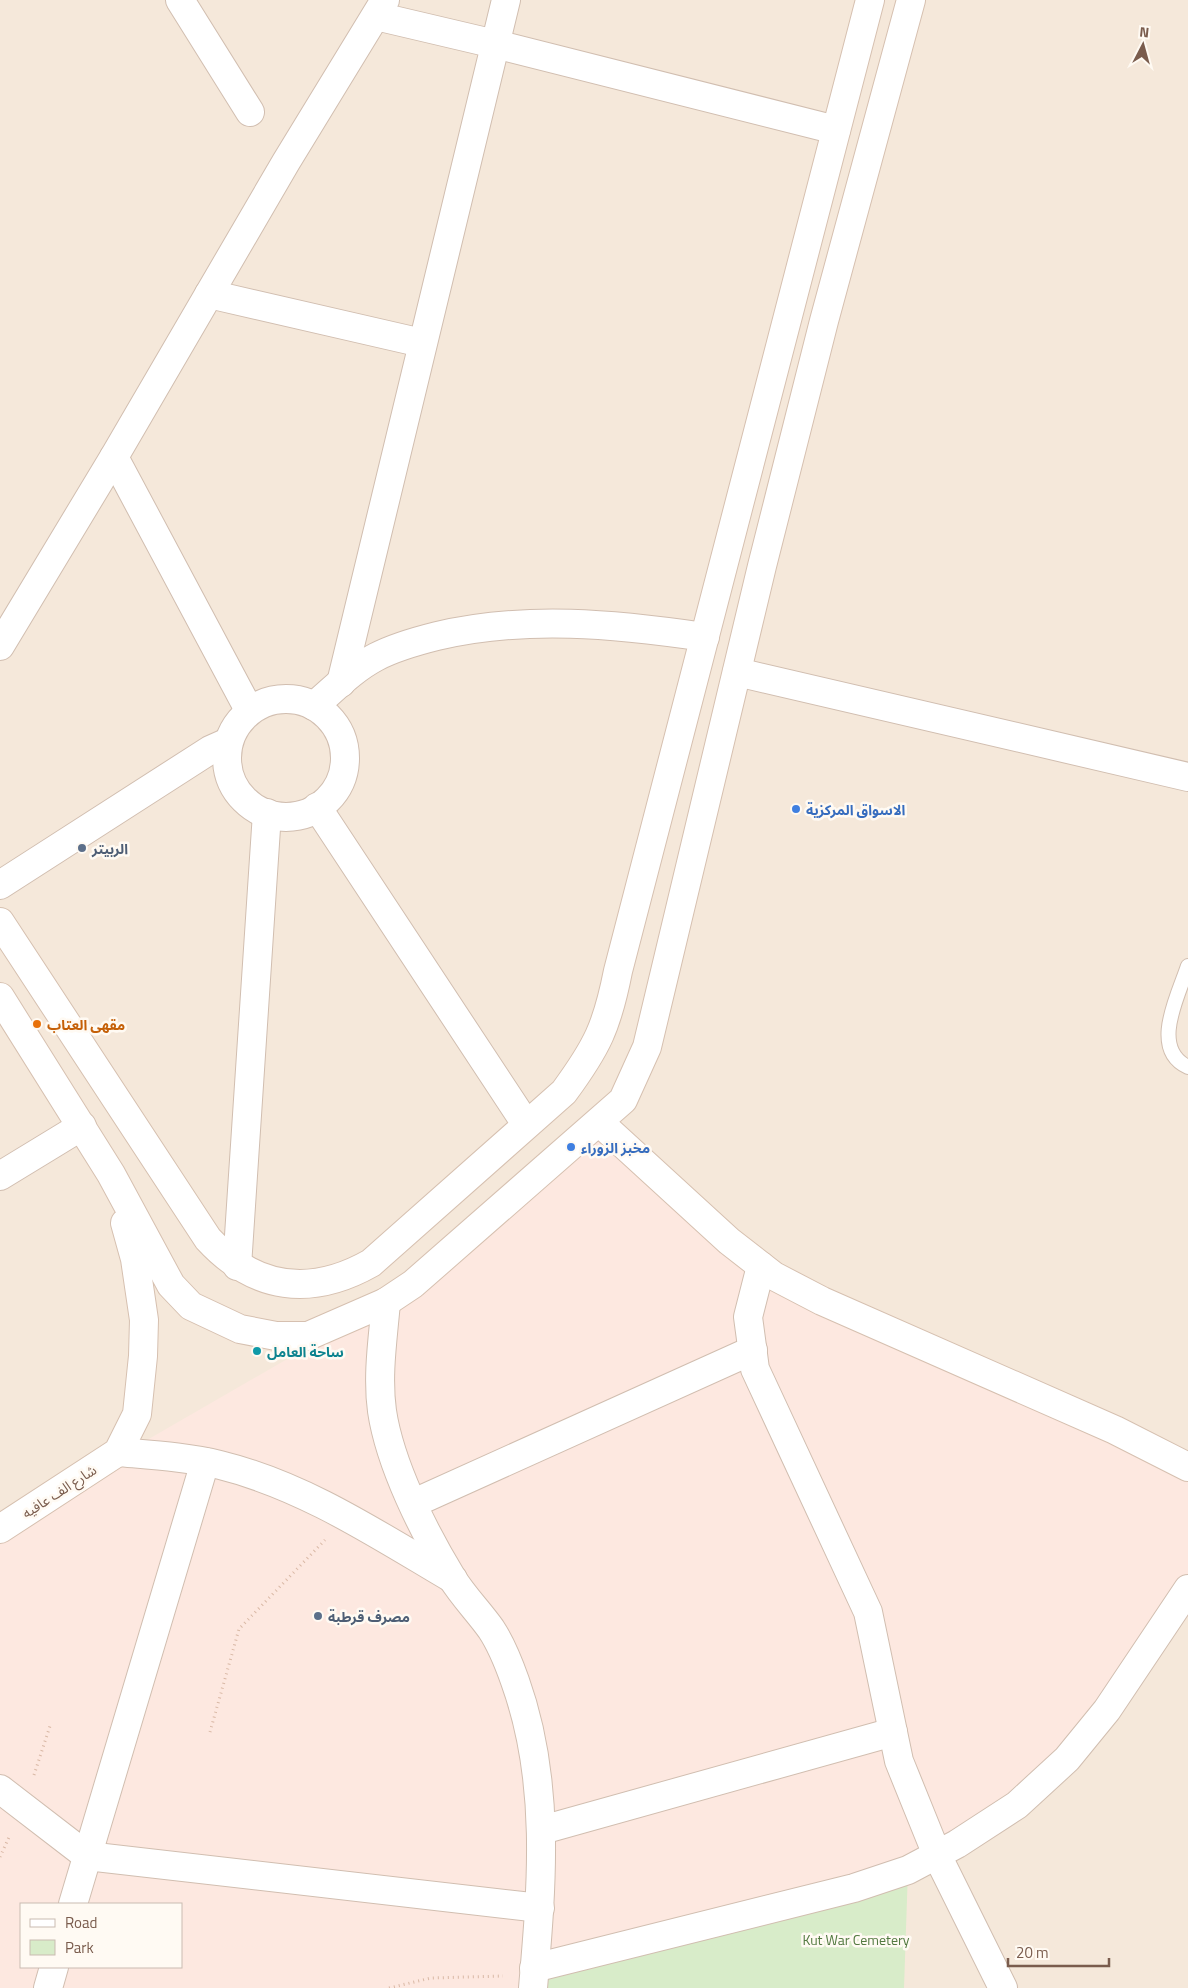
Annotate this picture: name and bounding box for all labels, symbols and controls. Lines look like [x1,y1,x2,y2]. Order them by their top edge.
north arrow [1118,20,1168,70]
text: N [1138,21,1150,43]
place label: الاسواق المركزية [806,799,906,820]
marker: الاسواق المركزية [790,803,802,815]
place label: الربيتر [91,838,128,859]
marker: الربيتر [76,842,88,854]
place label: مقهى العتاب [47,1014,125,1035]
marker: مقهى العتاب [31,1018,43,1030]
place label: مخبز الزوراء [581,1137,650,1158]
marker: مخبز الزوراء [565,1141,577,1153]
place label: ساحة العامل [267,1341,344,1362]
marker: ساحة العامل [251,1345,263,1357]
street label: شارع الف عافيه [18,1459,101,1524]
place label: مصرف قرطبة [328,1606,410,1627]
marker: مصرف قرطبة [312,1610,324,1622]
legend [20,1903,182,1968]
text: Road [65,1911,97,1934]
park label: Kut War Cemetery [802,1929,910,1950]
text: Park [65,1936,94,1959]
scale bar [1008,1936,1109,1968]
text: 20 m [1016,1941,1049,1964]

